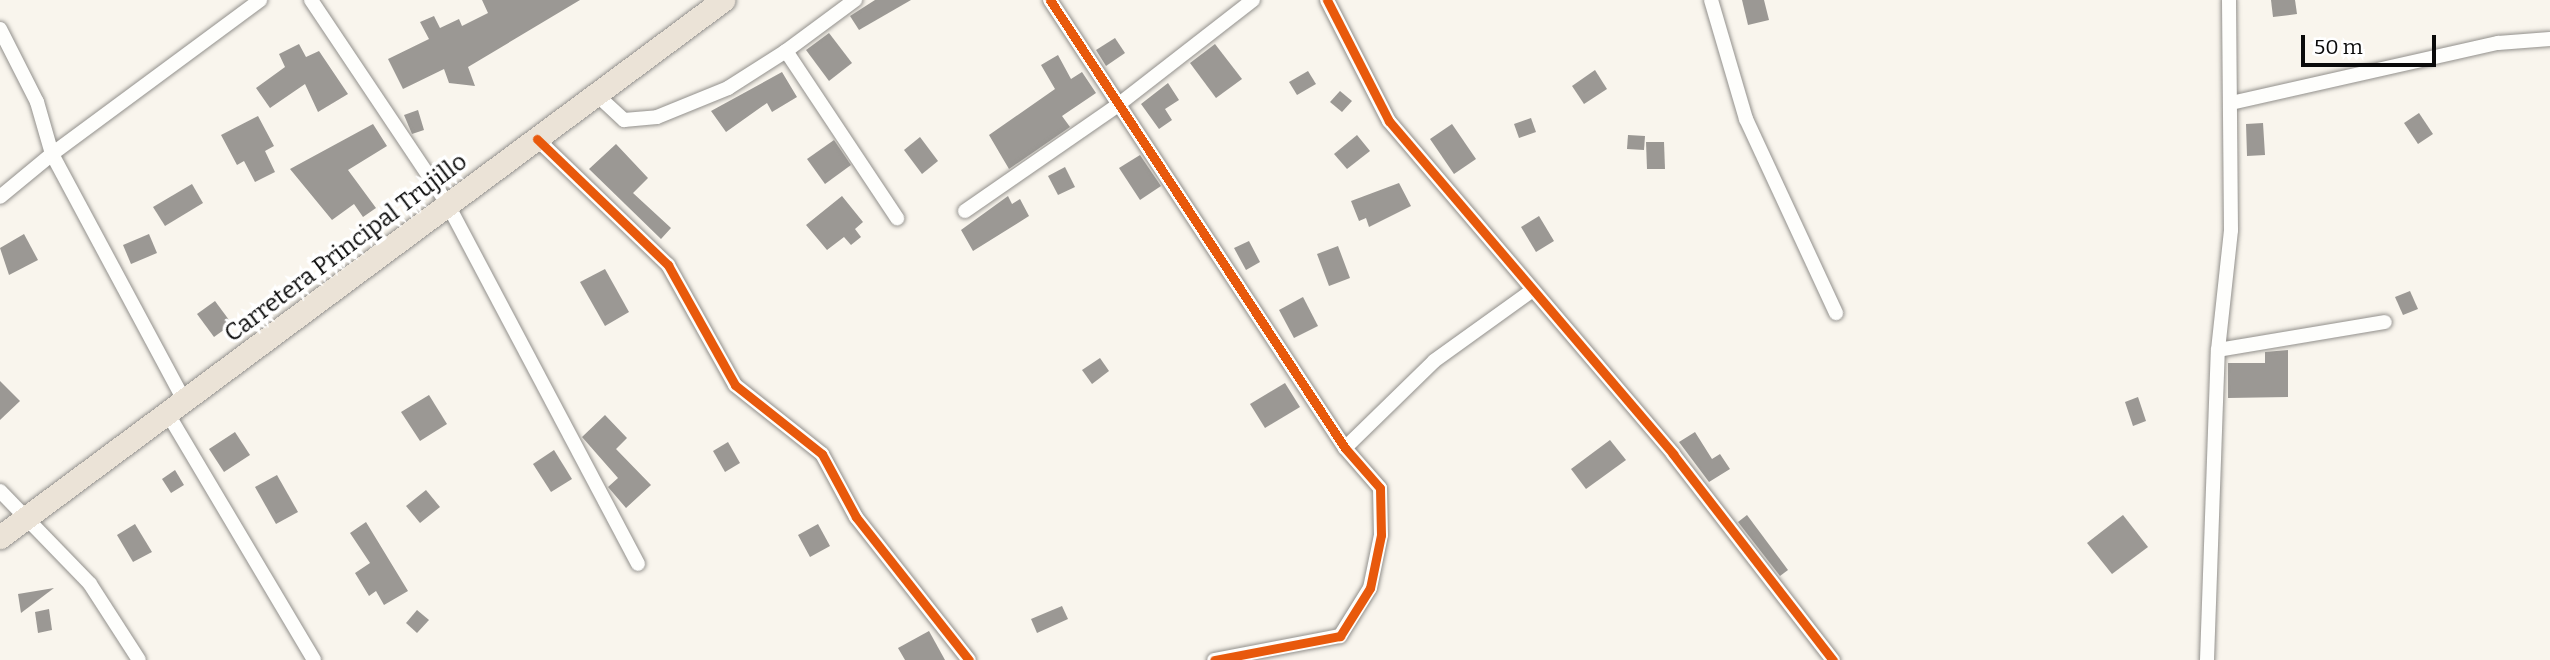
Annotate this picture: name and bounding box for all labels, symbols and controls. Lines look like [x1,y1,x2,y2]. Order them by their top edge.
scale bar [2305,21,2440,65]
text: 50 m [2314,34,2363,60]
street label: Carretera Principal Trujillo [219,147,473,349]

